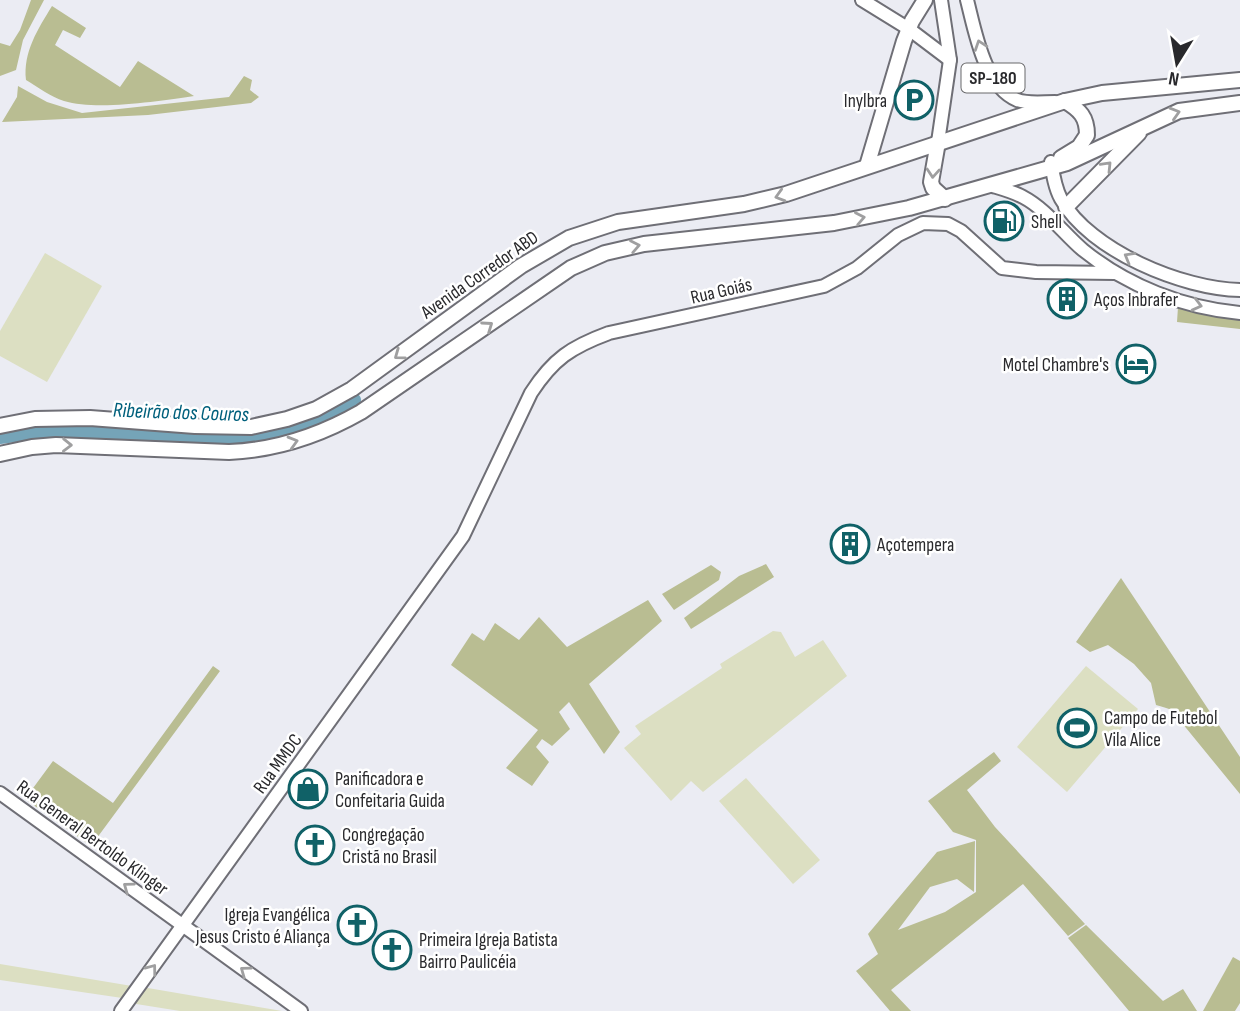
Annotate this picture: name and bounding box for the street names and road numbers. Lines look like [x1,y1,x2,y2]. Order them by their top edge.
road number: SP-180 [962,64,1024,92]
street label: Avenida Corredor ABD [416,226,543,325]
street label: Rua Goiás [688,273,754,310]
street label: Rua MMDC [249,730,308,798]
street label: Rua General Bertoldo Klinger [12,776,173,901]

